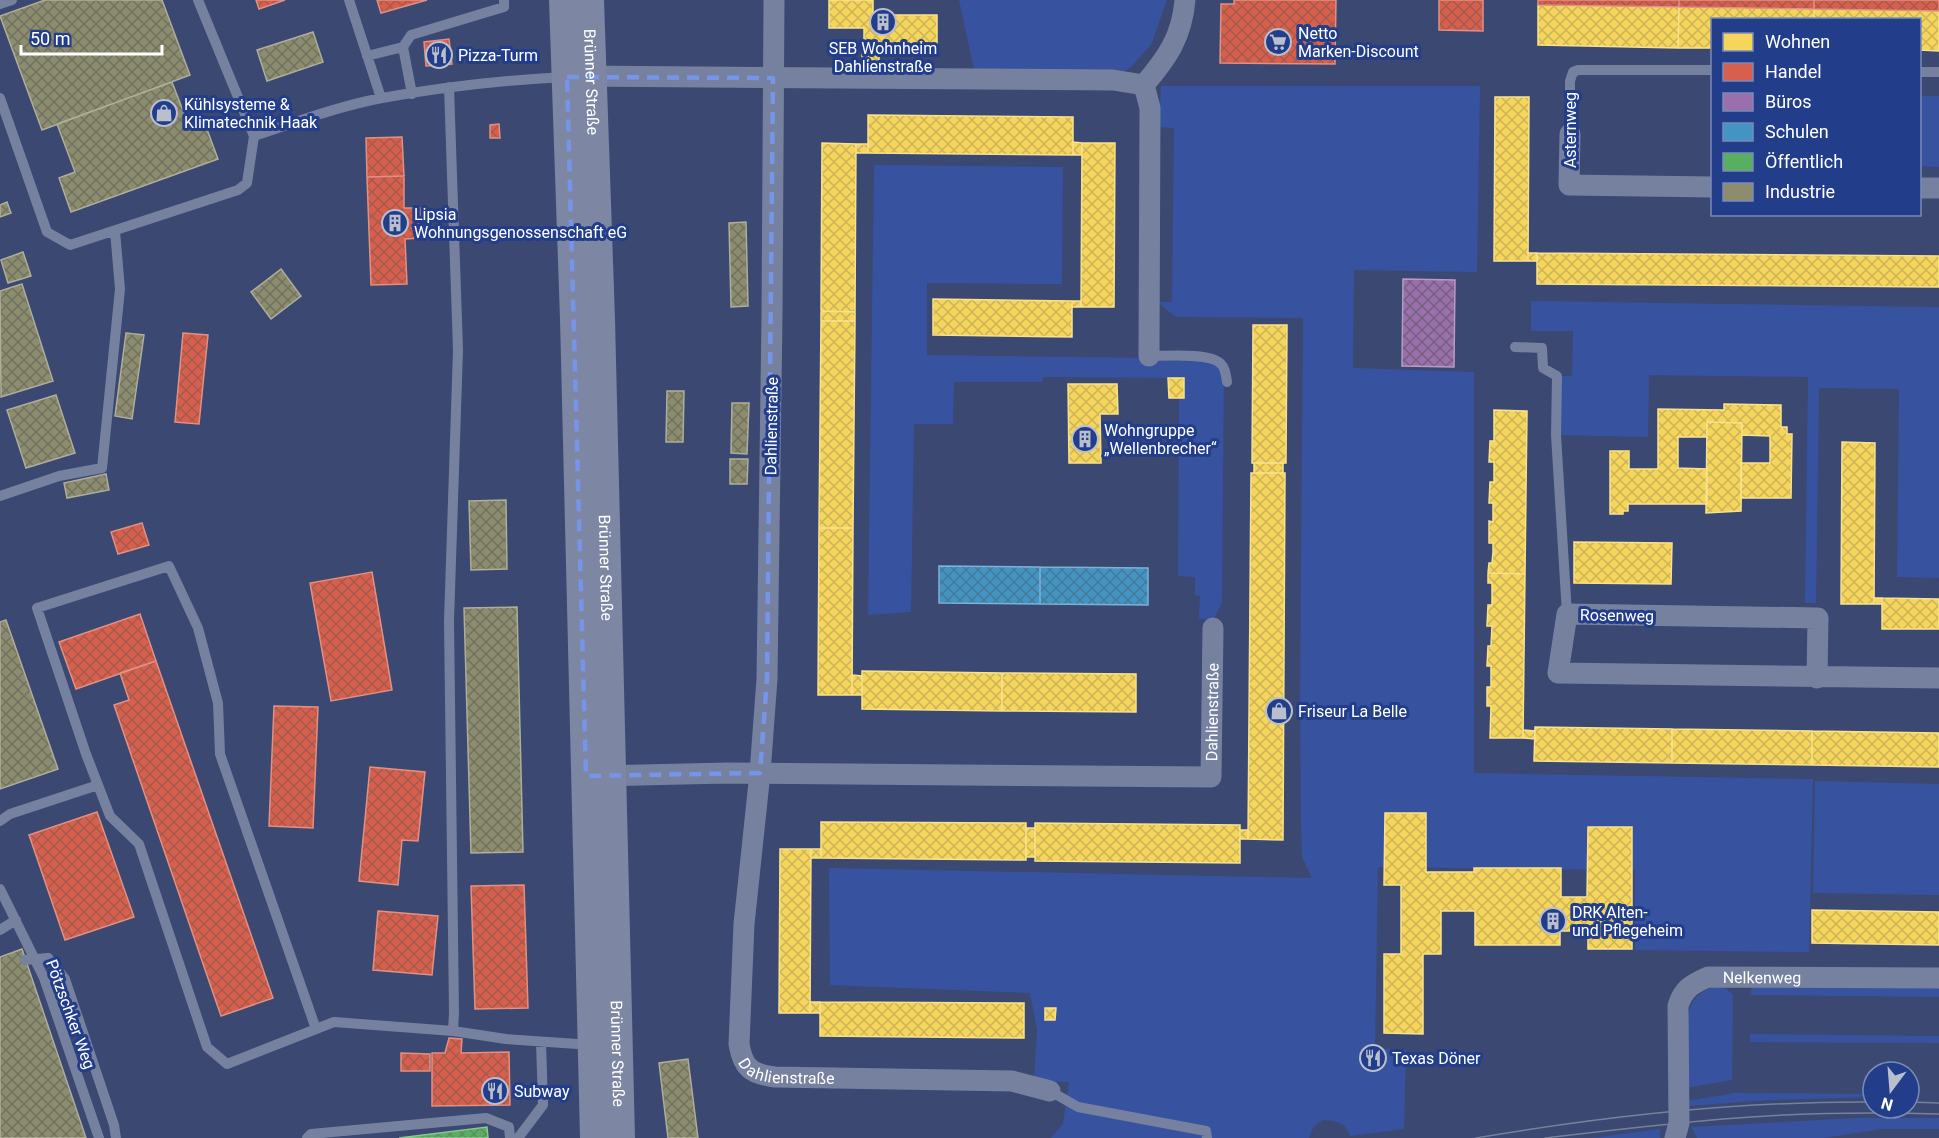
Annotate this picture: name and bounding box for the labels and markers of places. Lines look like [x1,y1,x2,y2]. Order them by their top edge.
building icon: SEB Wohnheim Dahlienstraße [868,7,898,37]
place label: Netto Marken-Discount [1298,24,1419,61]
supermarket icon: Netto Marken-Discount [1263,27,1293,57]
place label: SEB Wohnheim Dahlienstraße [829,39,937,76]
restaurant icon: Pizza-Turm [424,40,454,70]
place label: Pizza-Turm [458,46,538,65]
place label: Kühlsysteme & Klimatechnik Haak [184,95,318,132]
shop icon: Kühlsysteme & Klimatechnik Haak [149,98,179,128]
place label: Lipsia Wohnungsgenossenschaft eG [414,205,627,242]
building icon: Lipsia Wohnungsgenossenschaft eG [380,208,410,238]
place label: Wohngruppe „Wellenbrecher“ [1104,421,1217,458]
building icon: Wohngruppe „Wellenbrecher“ [1070,424,1100,454]
shop icon: Friseur La Belle [1264,696,1294,726]
place label: Friseur La Belle [1298,702,1407,721]
place label: DRK Alten- und Pflegeheim [1572,903,1683,940]
building icon: DRK Alten- und Pflegeheim [1538,906,1568,936]
restaurant icon: Texas Döner [1358,1043,1388,1073]
place label: Texas Döner [1392,1049,1481,1068]
restaurant icon: Subway [480,1076,510,1106]
place label: Subway [514,1082,570,1101]

